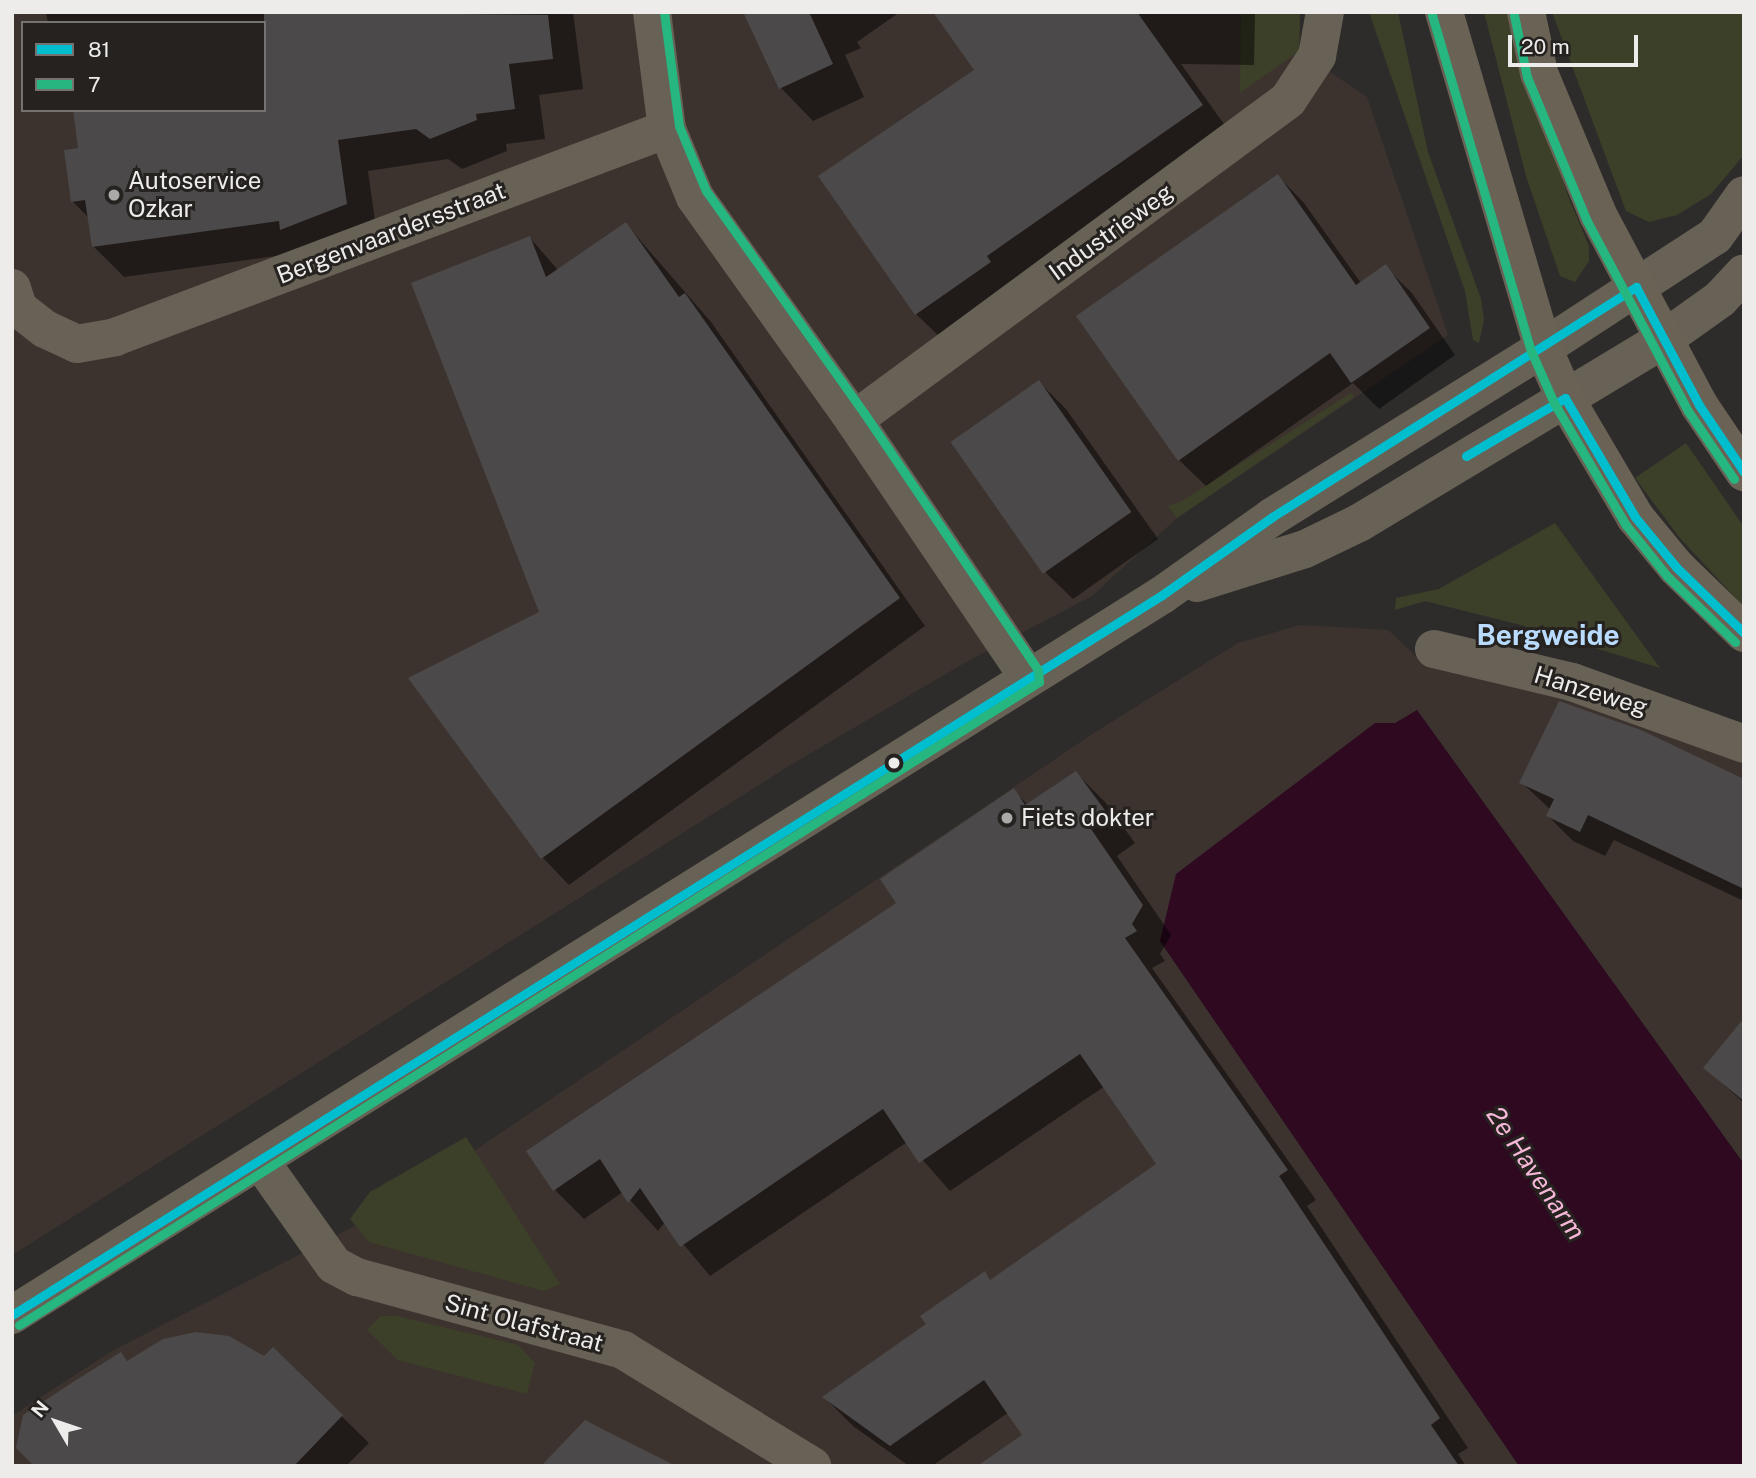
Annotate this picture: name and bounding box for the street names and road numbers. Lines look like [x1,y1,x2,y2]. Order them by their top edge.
street label: Bergenvaardersstraat [273,176,509,290]
street label: Industrieweg [1044,178,1178,286]
street label: Hanzeweg [1531,660,1651,722]
street label: Sint Olafstraat [442,1288,606,1358]

